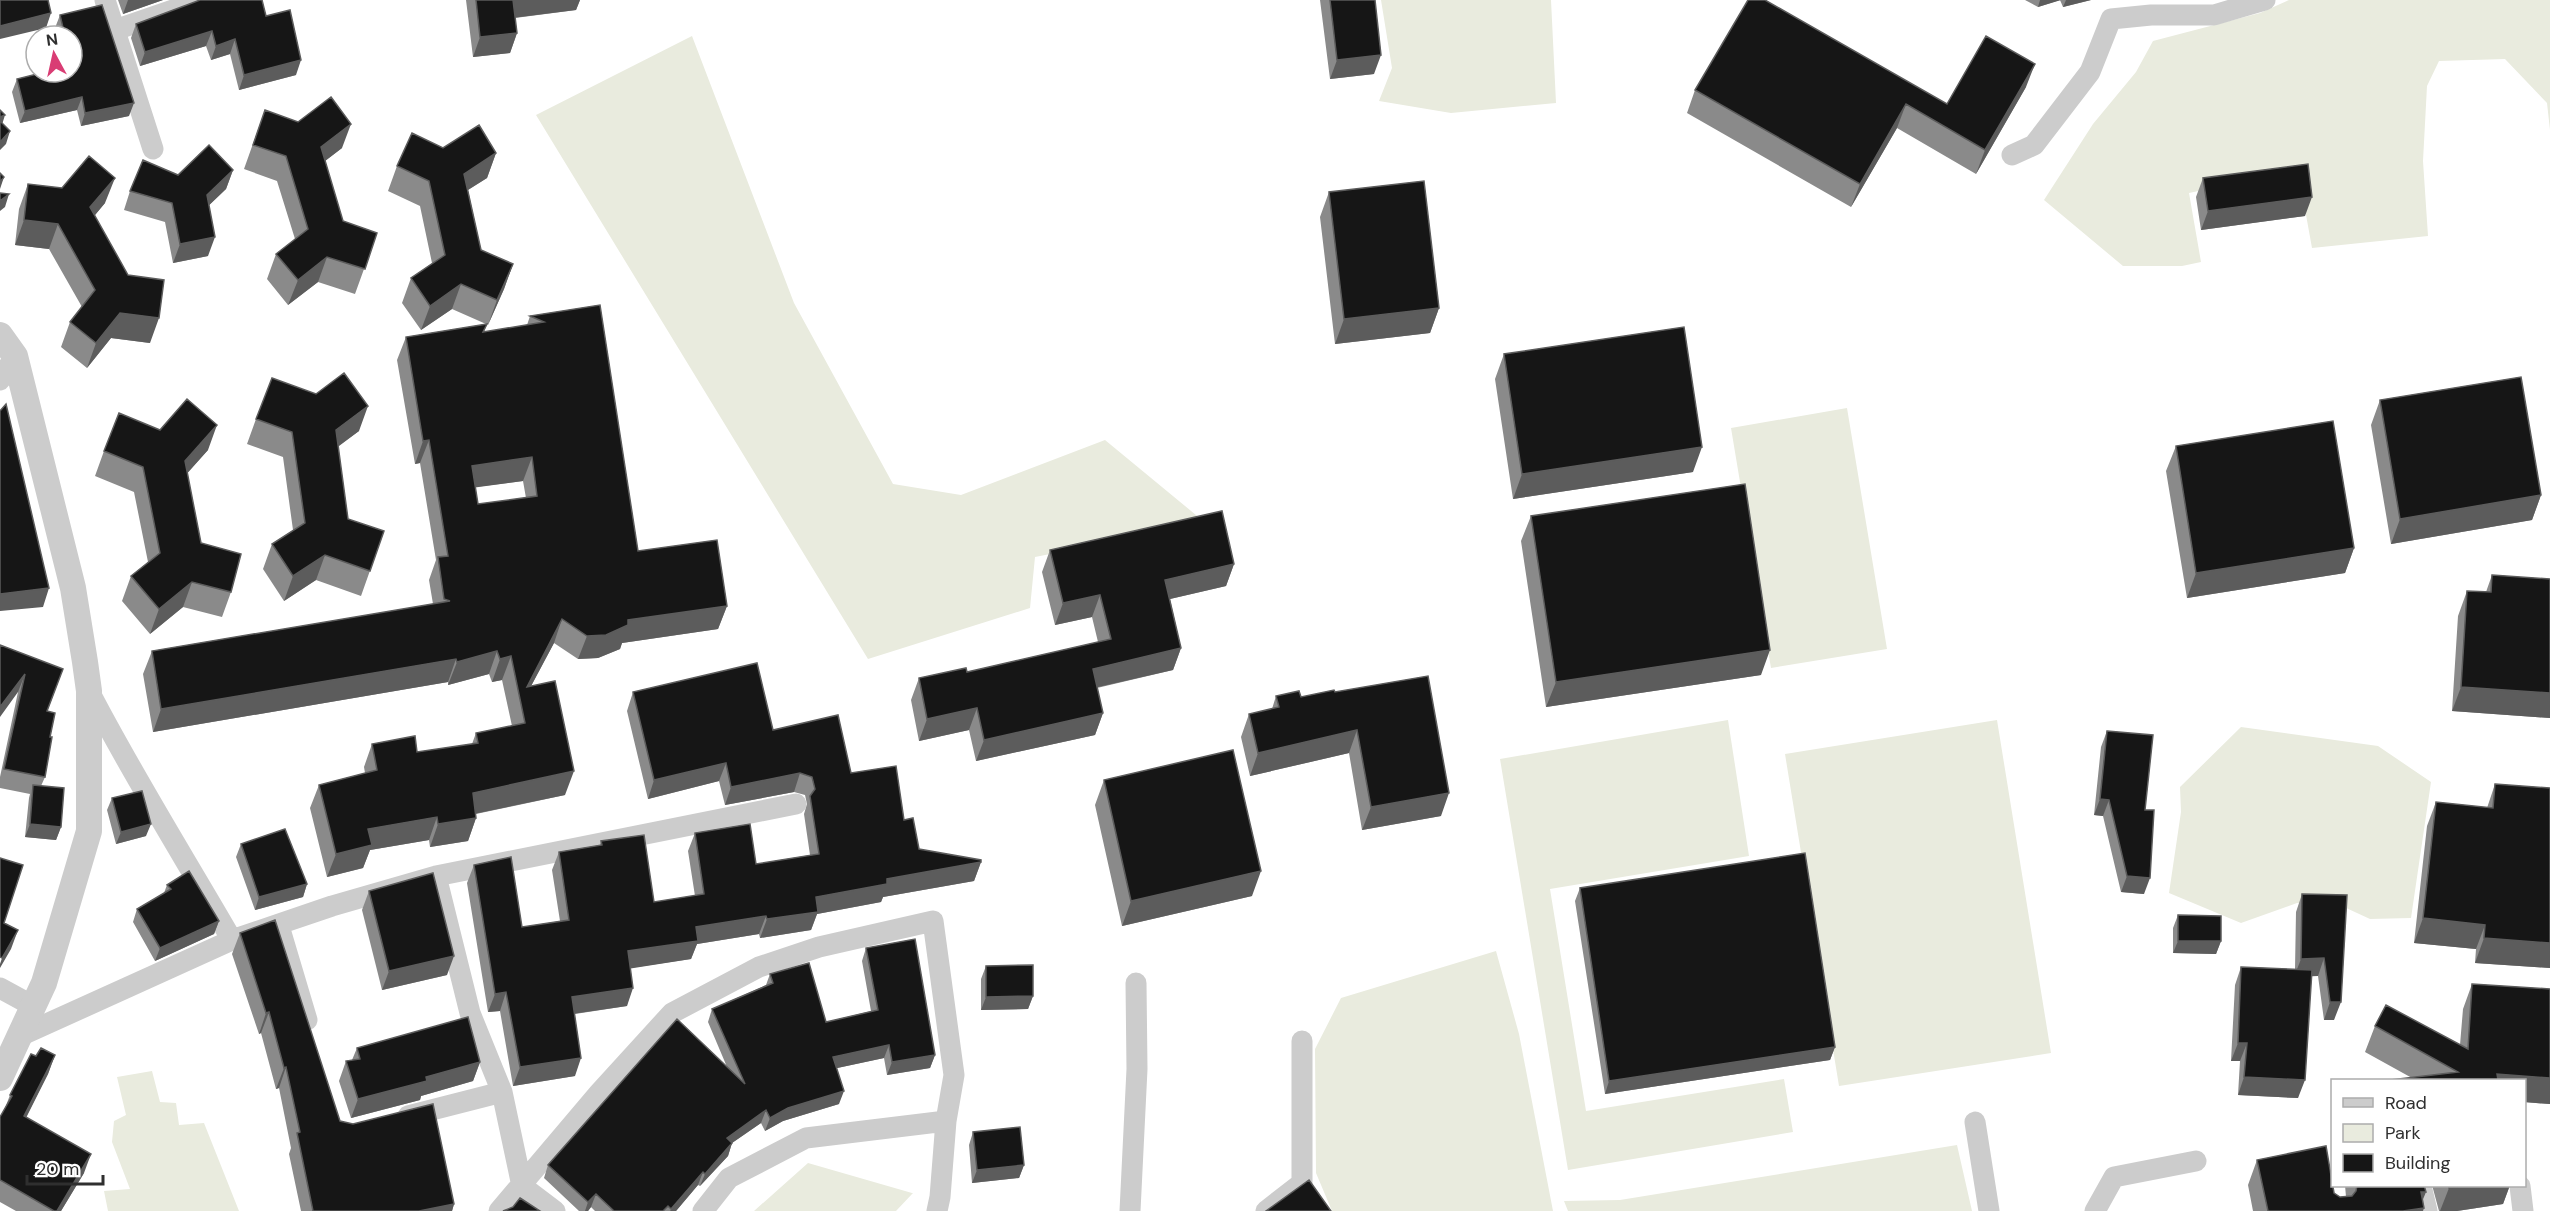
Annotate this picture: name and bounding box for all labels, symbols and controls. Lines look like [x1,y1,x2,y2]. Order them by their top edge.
north arrow [24,24,84,84]
text: N [45,28,59,51]
legend [2331,1079,2526,1187]
text: Road [2385,1091,2427,1115]
text: Park [2385,1121,2421,1145]
scale bar [27,1148,104,1186]
text: Building [2385,1151,2450,1175]
text: 20 m [36,1157,79,1181]

